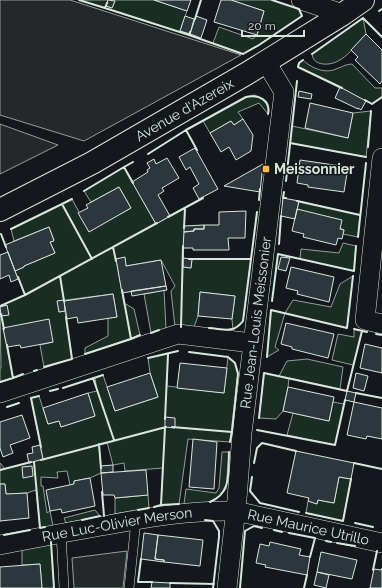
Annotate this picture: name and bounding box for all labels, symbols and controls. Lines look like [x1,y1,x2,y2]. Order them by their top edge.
scale bar [242,12,304,38]
text: 20 m [248,19,276,33]
street label: Avenue d'Azereix [132,75,236,144]
place label: Meissonnier [274,161,355,177]
marker: Meissonnier [261,164,271,174]
street label: Rue Jean-Louis Meissonier [237,236,274,409]
street label: Rue Luc-Olivier Merson [41,504,193,545]
street label: Rue Maurice Utrillo [246,506,371,548]

